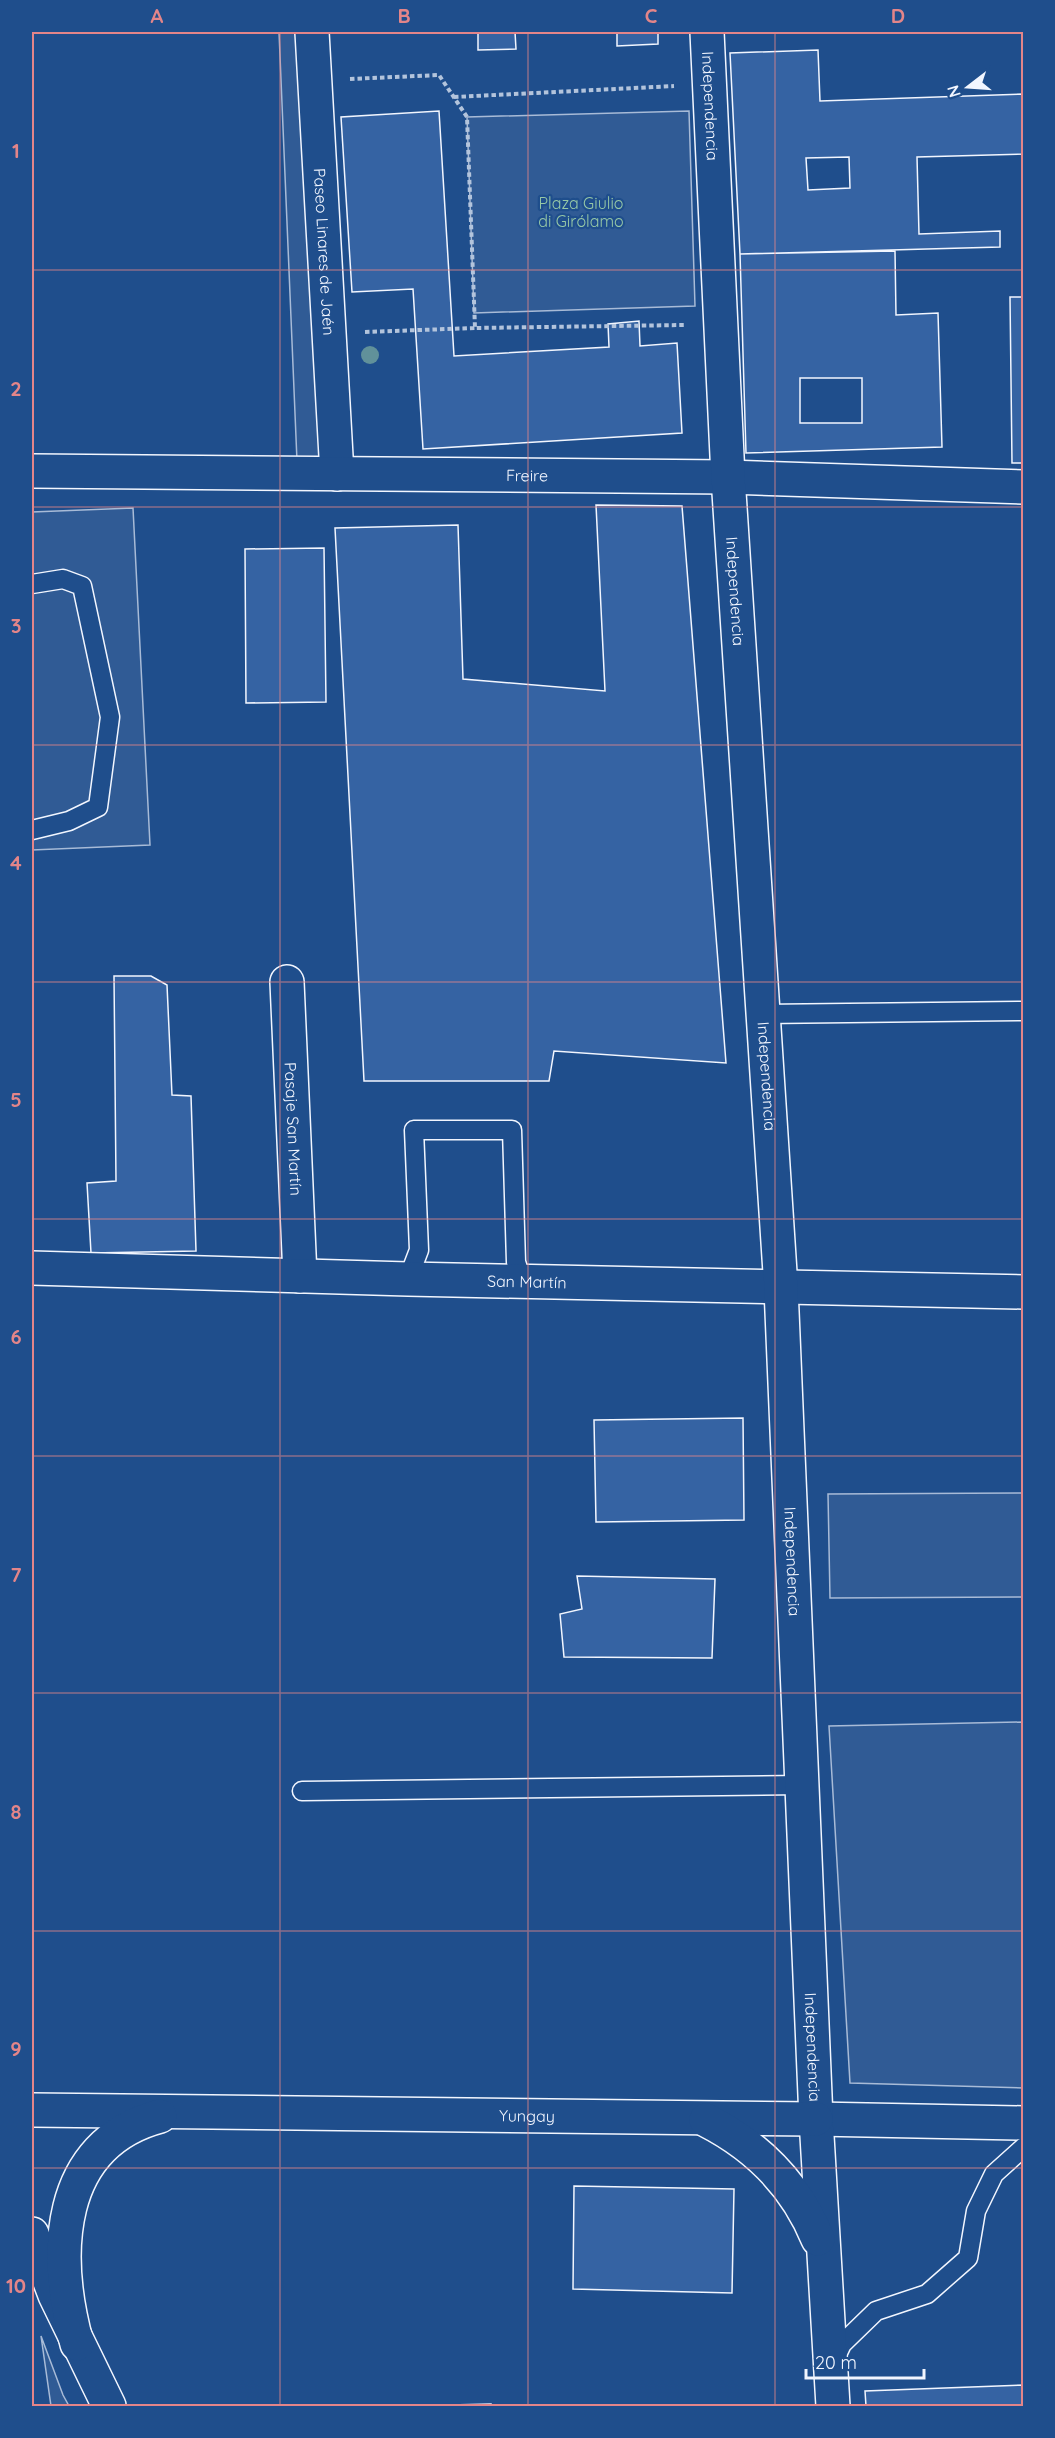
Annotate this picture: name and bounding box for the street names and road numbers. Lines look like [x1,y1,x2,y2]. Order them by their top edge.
street label: Independencia [698,51,723,161]
street label: Paseo Linares de Jaén [310,167,339,336]
street label: Freire [506,465,548,485]
street label: Independencia [722,536,749,647]
street label: Independencia [754,1021,781,1131]
street label: Pasaje San Martín [281,1062,306,1196]
street label: San Martín [487,1271,567,1292]
street label: Independencia [780,1506,805,1617]
street label: Independencia [801,1992,825,2102]
street label: Yungay [499,2105,555,2126]

